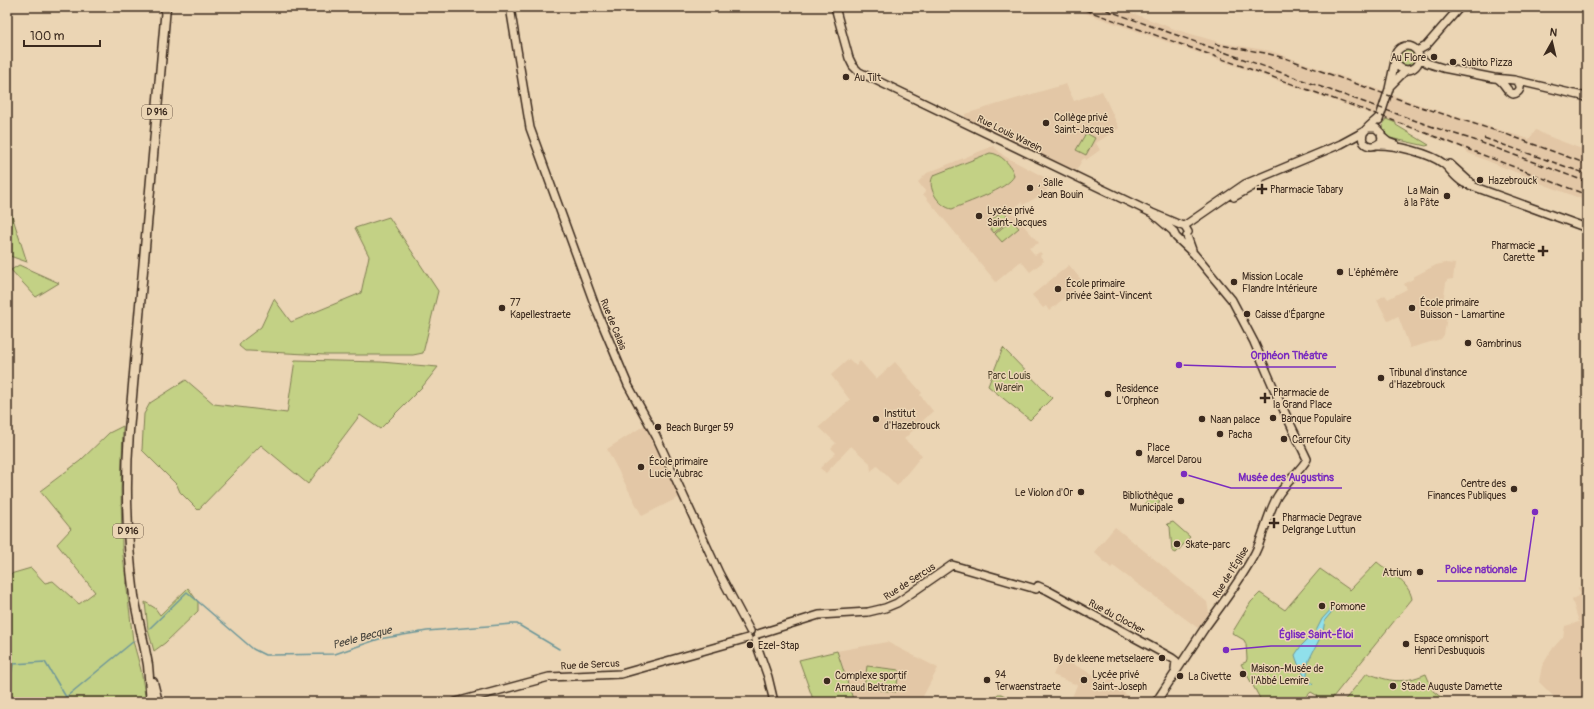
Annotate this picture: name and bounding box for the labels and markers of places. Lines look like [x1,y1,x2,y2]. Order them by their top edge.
place label: Au Flore [1391,52,1426,64]
marker: Au Flore [1429,52,1439,62]
marker: Subito Pizza [1448,57,1458,67]
place label: Subito Pizza [1461,57,1513,69]
marker: Au Tilt [841,72,851,82]
place label: Au Tilt [854,72,882,84]
place label: Collège privé Saint-Jacques [1054,112,1114,136]
marker: Collège privé Saint-Jacques [1041,118,1051,128]
marker: Hazebrouck [1475,175,1485,185]
place label: Hazebrouck [1488,175,1538,187]
place label: , Salle Jean Bouin [1038,177,1084,201]
marker: , Salle Jean Bouin [1025,183,1035,193]
marker: Pharmacie Tabary [1257,184,1267,194]
place label: Pharmacie Tabary [1270,184,1344,196]
place label: La Main à la Pâte [1404,185,1439,209]
marker: La Main à la Pâte [1442,191,1452,201]
place label: Lycée privé Saint-Jacques [987,205,1047,229]
marker: Lycée privé Saint-Jacques [974,211,984,221]
place label: Pharmacie Carette [1491,240,1535,264]
marker: Pharmacie Carette [1538,246,1548,256]
marker: L'éphémère [1335,267,1345,277]
place label: L'éphémère [1348,267,1398,279]
place label: Mission Locale Flandre Intérieure [1242,271,1317,295]
place label: École primaire privée Saint-Vincent [1066,277,1153,302]
marker: Mission Locale Flandre Intérieure [1229,277,1239,287]
marker: École primaire privée Saint-Vincent [1053,284,1063,294]
place label: École primaire Buisson - Lamartine [1420,296,1505,321]
place label: 77 Kapellestraete [510,297,571,321]
marker: 77 Kapellestraete [497,303,507,313]
marker: École primaire Buisson - Lamartine [1407,303,1417,313]
place label: Caisse d'Épargne [1255,308,1325,321]
marker: Caisse d'Épargne [1242,309,1252,319]
marker: Gambrinus [1463,338,1473,348]
place label: Gambrinus [1476,338,1522,350]
callout: Orphéon Théatre [1243,344,1336,367]
place label: Tribunal d'instance d'Hazebrouck [1389,367,1467,391]
marker: Tribunal d'instance d'Hazebrouck [1376,373,1386,383]
place label: Residence L'Orpheon [1116,383,1159,407]
place label: Pharmacie de la Grand Place [1273,387,1332,411]
marker: Residence L'Orpheon [1103,389,1113,399]
marker: Pharmacie de la Grand Place [1260,393,1270,403]
place label: Institut d'Hazebrouck [884,408,941,432]
marker: Banque Populaire [1268,413,1278,423]
place label: Banque Populaire [1281,413,1351,425]
marker: Institut d'Hazebrouck [871,414,881,424]
marker: Naan palace [1197,414,1207,424]
place label: Naan palace [1210,414,1260,426]
marker: Beach Burger 59 [653,422,663,432]
place label: Beach Burger 59 [666,422,734,434]
marker: Pacha [1215,429,1225,439]
place label: Pacha [1228,429,1253,441]
marker: Carrefour City [1279,434,1289,444]
place label: Carrefour City [1292,434,1351,446]
place label: Place Marcel Darou [1147,442,1202,466]
marker: Place Marcel Darou [1134,448,1144,458]
place label: École primaire Lucie Aubrac [649,455,708,480]
marker: École primaire Lucie Aubrac [636,462,646,472]
callout: Musée des Augustins [1231,465,1342,488]
place label: Centre des Finances Publiques [1427,478,1507,502]
marker: Centre des Finances Publiques [1509,484,1519,494]
place label: Le Violon d'Or [1015,487,1073,499]
marker: Le Violon d'Or [1076,487,1086,497]
place label: Bibliothèque Municipale [1122,490,1173,514]
marker: Bibliothèque Municipale [1176,496,1186,506]
place label: Pharmacie Degrave Delgrange Luttun [1282,512,1362,536]
marker: Pharmacie Degrave Delgrange Luttun [1269,518,1279,528]
marker: Skate-parc [1172,539,1182,549]
place label: Skate-parc [1185,539,1231,551]
callout: Police nationale [1437,558,1525,581]
place label: Atrium [1383,567,1412,579]
marker: Atrium [1415,567,1425,577]
marker: Pomone [1317,601,1327,611]
place label: Pomone [1330,601,1365,613]
callout: Église Saint-Éloi [1271,623,1361,646]
place label: Espace omnisport Henri Desbuquois [1414,633,1490,657]
marker: Espace omnisport Henri Desbuquois [1401,639,1411,649]
marker: Ezel-Stap [745,640,755,650]
place label: Ezel-Stap [758,640,799,652]
place label: By de kleene metselaere [1053,653,1154,665]
marker: By de kleene metselaere [1157,653,1167,663]
place label: Maison-Musée de l'Abbé Lemire [1251,663,1323,687]
place label: 94 Terwaenstraete [995,669,1061,693]
place label: Lycée privé Saint-Joseph [1092,669,1147,693]
marker: Maison-Musée de l'Abbé Lemire [1238,669,1248,679]
place label: Complexe sportif Arnaud Beltrame [835,670,907,694]
marker: La Civette [1175,671,1185,681]
place label: La Civette [1188,671,1231,683]
marker: 94 Terwaenstraete [982,675,992,685]
marker: Lycée privé Saint-Joseph [1079,675,1089,685]
marker: Complexe sportif Arnaud Beltrame [822,676,832,686]
marker: Stade Auguste Damette [1388,681,1398,691]
place label: Stade Auguste Damette [1401,681,1502,693]

